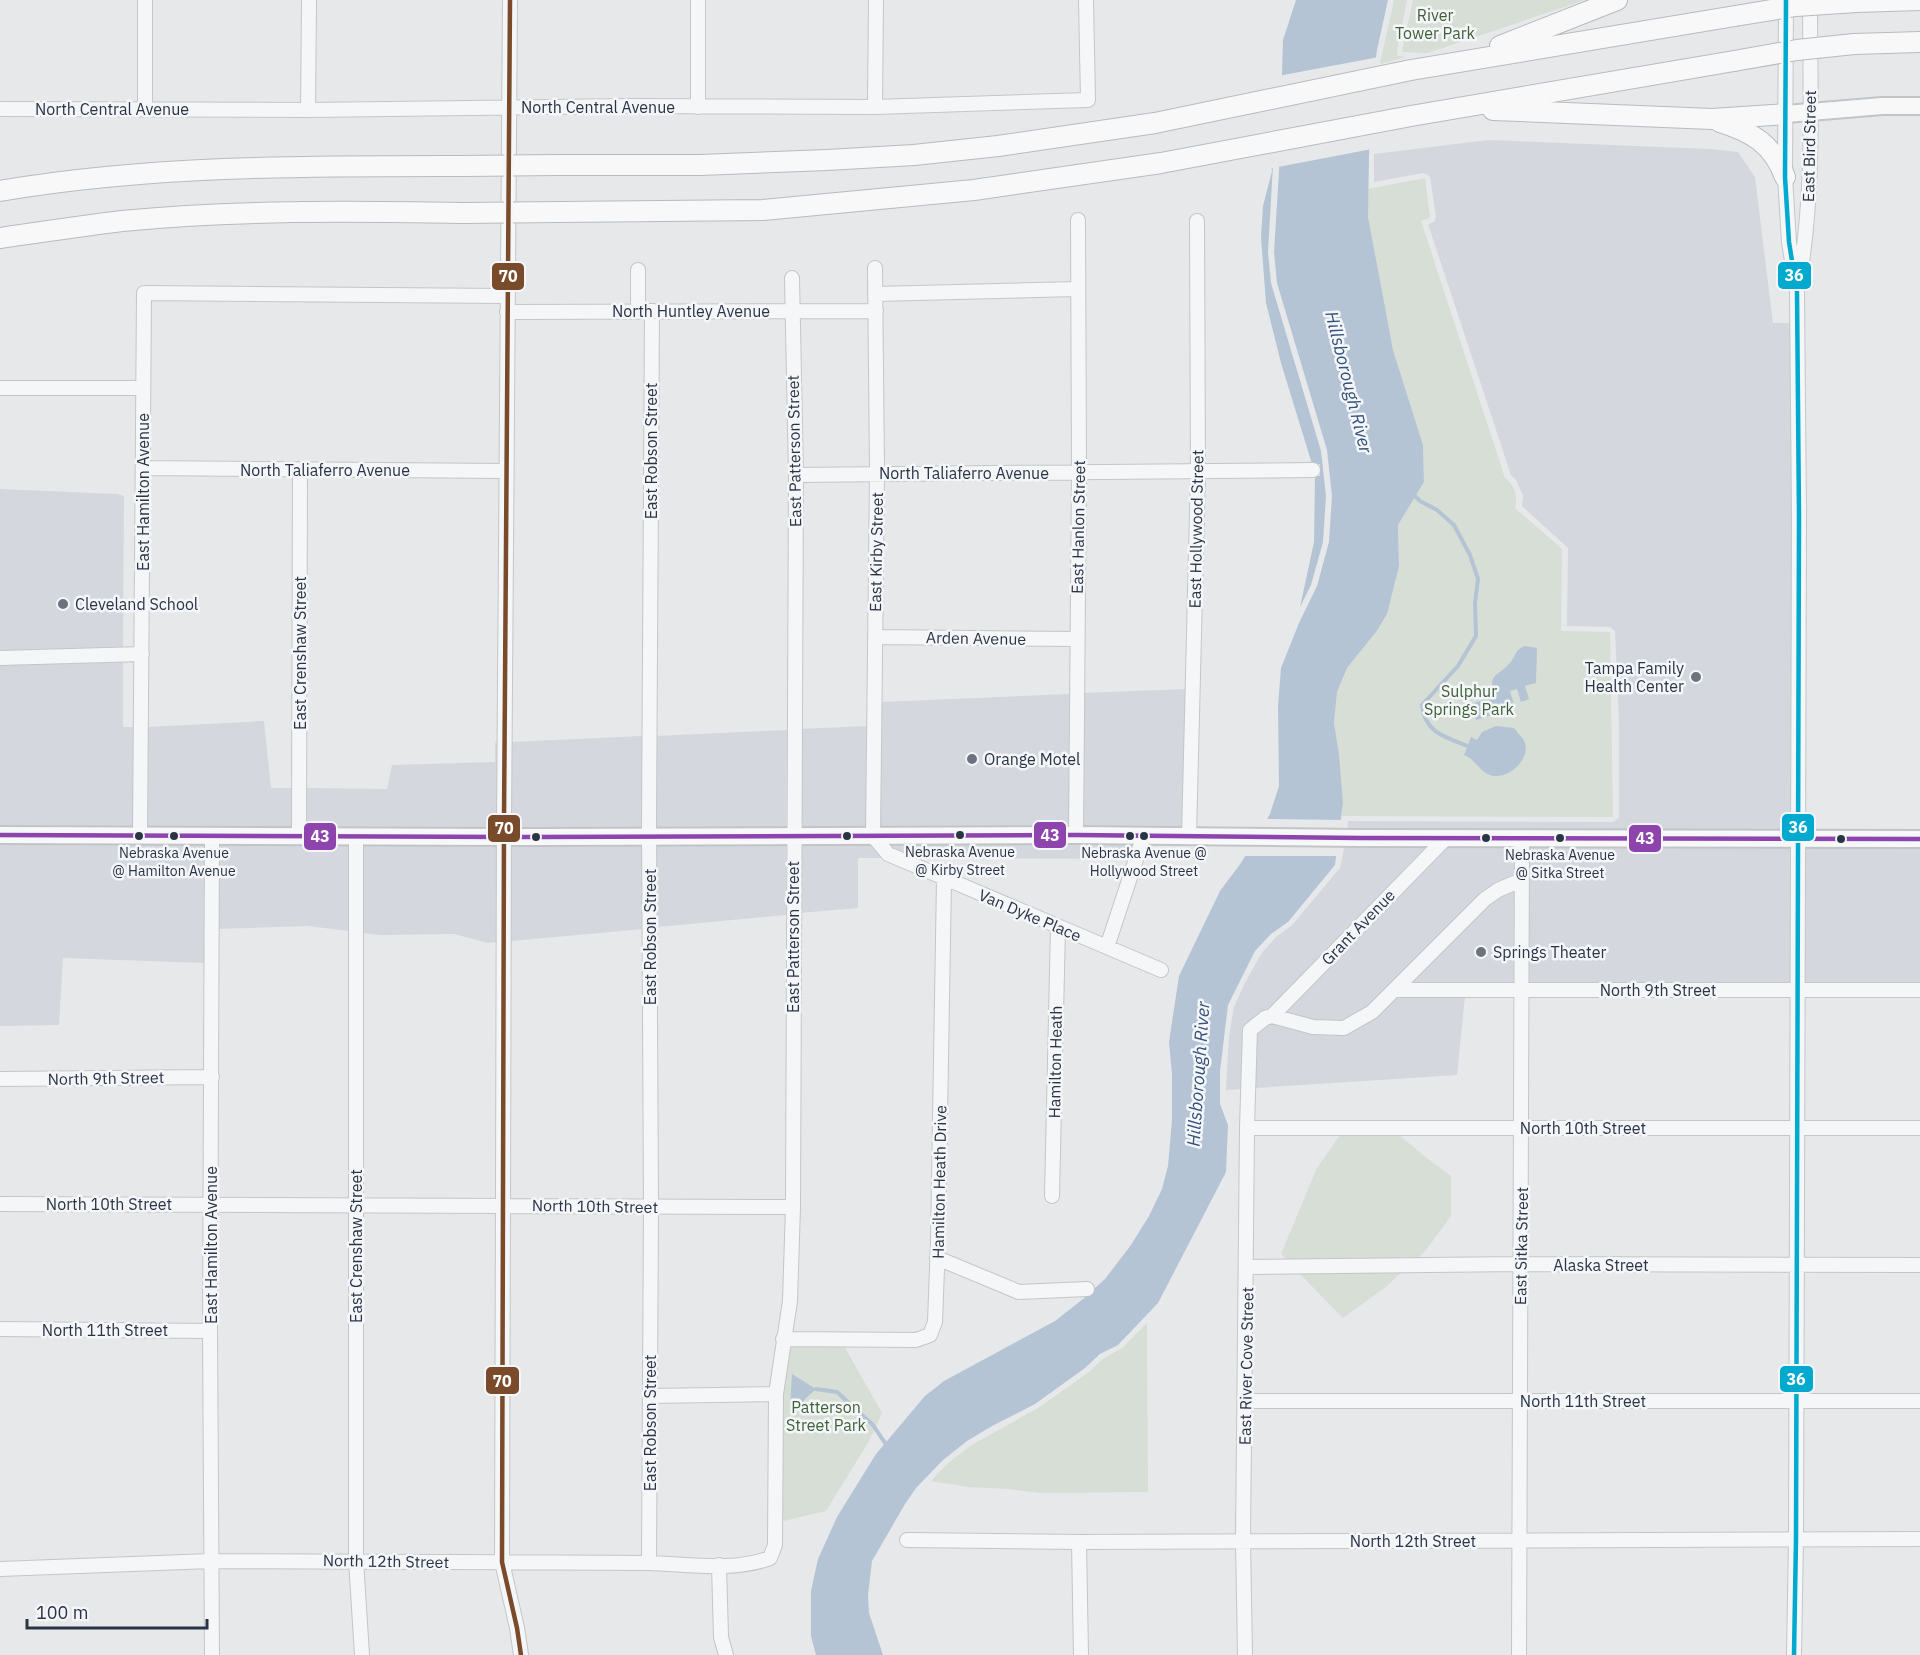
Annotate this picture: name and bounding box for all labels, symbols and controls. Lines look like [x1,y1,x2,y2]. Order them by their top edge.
park label: River Tower Park [1395,5,1476,43]
street label: East Bird Street [1798,90,1820,202]
street label: North Central Avenue [521,97,675,117]
street label: North Central Avenue [35,99,189,119]
line badge: 36 [1777,261,1812,290]
line badge: 70 [491,262,525,291]
text: 36 [1784,265,1804,285]
text: 70 [498,266,518,286]
street label: North Huntley Avenue [612,301,770,321]
water label: Hillsborough River [1320,309,1378,456]
street label: East Patterson Street [783,375,805,527]
street label: East Robson Street [641,383,661,519]
street label: East Hamilton Avenue [133,413,153,571]
street label: East Hollywood Street [1185,449,1207,609]
street label: North Taliaferro Avenue [240,460,410,480]
street label: East Hanlon Street [1067,460,1089,594]
street label: North Taliaferro Avenue [879,463,1049,483]
street label: East Kirby Street [865,492,887,612]
street label: East Crenshaw Street [290,576,310,730]
place label: Cleveland School [75,594,198,614]
marker: Cleveland School [56,597,70,611]
street label: Arden Avenue [926,627,1027,649]
place label: Tampa Family Health Center [1585,658,1684,696]
marker: Tampa Family Health Center [1689,670,1703,684]
park label: Sulphur Springs Park [1424,681,1515,719]
place label: Orange Motel [984,749,1080,769]
marker: Orange Motel [965,752,979,766]
line badge: 36 [1781,813,1815,842]
line badge: 70 [487,814,521,843]
text: 36 [1788,817,1808,837]
text: 70 [494,818,514,838]
line badge: 43 [1033,821,1067,849]
line badge: 43 [303,822,337,851]
line badge: 43 [1628,824,1662,853]
text: 43 [1040,825,1060,845]
text: 43 [310,826,330,846]
text: 43 [1635,828,1655,848]
marker: Nebraska Avenue @ Kirby Street [954,829,966,841]
unlabelled marker [133,830,145,842]
marker: Nebraska Avenue @ Hamilton Avenue [168,830,180,842]
unlabelled marker [841,830,853,842]
unlabelled marker [1124,830,1136,842]
marker: Nebraska Avenue @ Hollywood Street [1138,830,1150,842]
unlabelled marker [530,831,542,843]
unlabelled marker [1480,832,1492,844]
marker: Nebraska Avenue @ Sitka Street [1554,832,1566,844]
unlabelled marker [1835,833,1847,845]
place label: Nebraska Avenue @ Kirby Street [905,843,1015,879]
place label: Nebraska Avenue @ Hamilton Avenue [112,844,236,880]
place label: Nebraska Avenue @ Hollywood Street [1081,844,1207,880]
place label: Nebraska Avenue @ Sitka Street [1505,846,1615,882]
street label: East Patterson Street [783,861,803,1013]
street label: East Robson Street [640,869,660,1005]
street label: Van Dyke Place [976,884,1084,946]
street label: Grant Avenue [1317,885,1399,969]
place label: Springs Theater [1493,942,1606,962]
marker: Springs Theater [1474,945,1488,959]
street label: North 9th Street [1600,980,1716,1000]
water label: Hillsborough River [1181,1000,1215,1147]
street label: Hamilton Heath [1044,1005,1066,1119]
street label: North 9th Street [48,1067,164,1089]
street label: Hamilton Heath Drive [928,1105,950,1259]
street label: North 10th Street [1520,1118,1646,1138]
street label: East Hamilton Avenue [201,1166,221,1324]
street label: East Crenshaw Street [346,1169,366,1323]
street label: East Sitka Street [1510,1187,1532,1305]
street label: North 10th Street [46,1194,172,1214]
street label: North 10th Street [532,1195,658,1217]
street label: Alaska Street [1553,1255,1649,1275]
street label: East River Cove Street [1235,1287,1257,1445]
street label: North 11th Street [42,1320,168,1340]
street label: East Robson Street [640,1355,660,1491]
line badge: 36 [1779,1365,1814,1393]
line badge: 70 [485,1366,520,1395]
text: 36 [1786,1369,1806,1389]
text: 70 [492,1371,512,1391]
street label: North 11th Street [1520,1391,1646,1411]
park label: Patterson Street Park [786,1397,867,1435]
street label: North 12th Street [1350,1531,1476,1551]
street label: North 12th Street [323,1550,449,1572]
scale bar [27,1592,207,1630]
text: 100 m [36,1601,88,1624]

